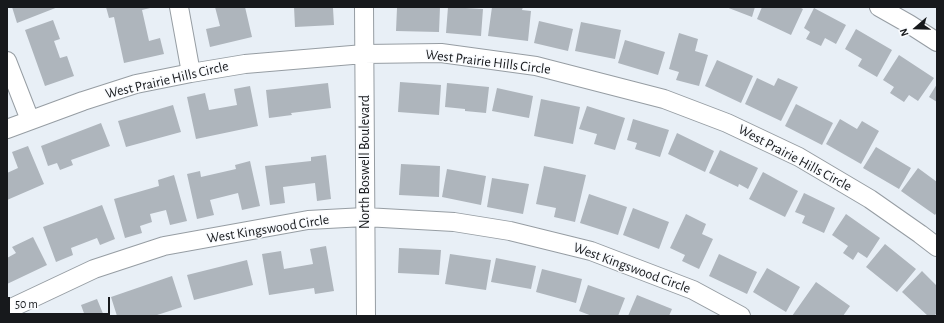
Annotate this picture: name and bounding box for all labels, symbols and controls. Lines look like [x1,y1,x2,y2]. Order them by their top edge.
north arrow [896,8,936,48]
text: N [898,27,911,38]
street label: West Prairie Hills Circle [424,46,552,78]
street label: West Prairie Hills Circle [104,58,230,102]
street label: North Boswell Boulevard [357,95,373,229]
street label: West Prairie Hills Circle [735,121,855,195]
street label: West Kingswood Circle [206,211,330,247]
street label: West Kingswood Circle [571,239,693,297]
scale bar [10,289,112,315]
text: 50 m [15,298,38,310]

